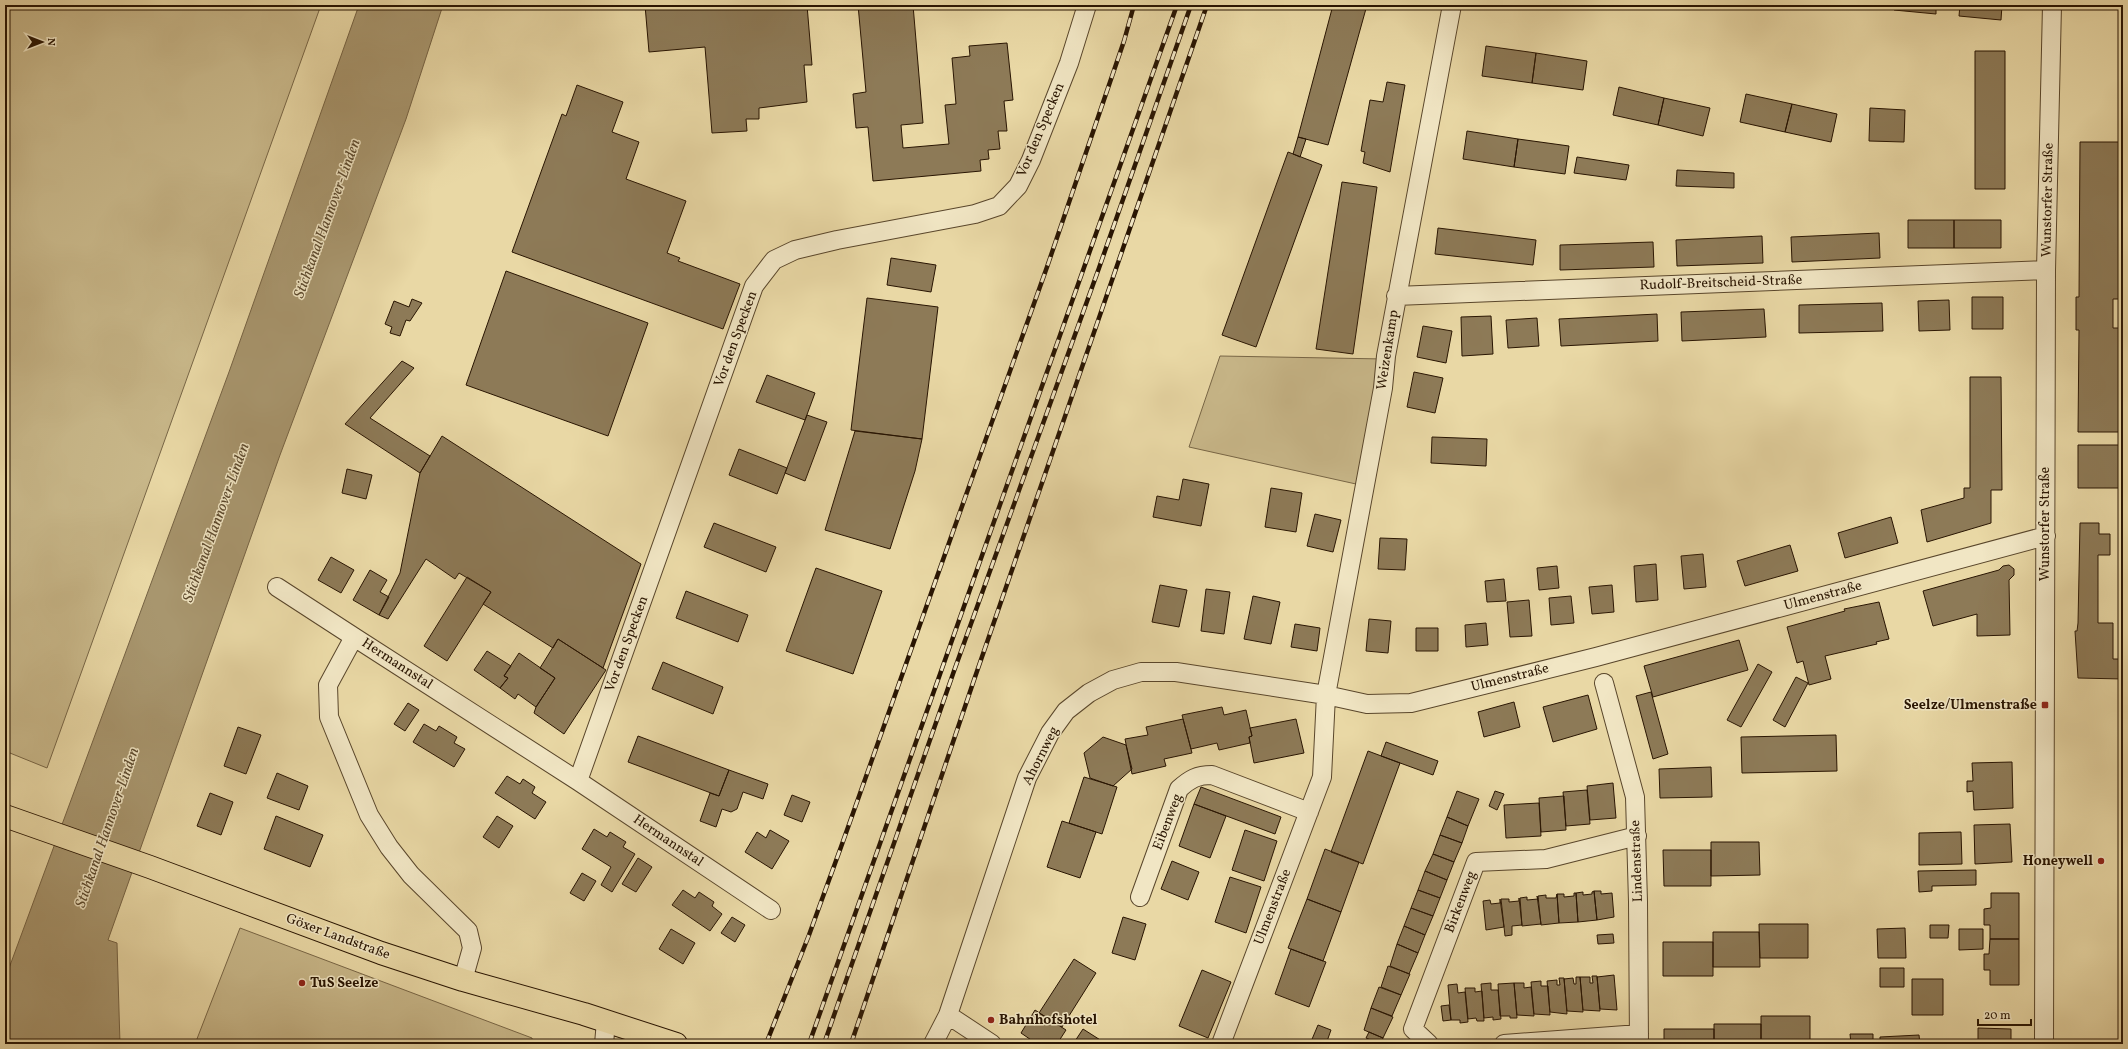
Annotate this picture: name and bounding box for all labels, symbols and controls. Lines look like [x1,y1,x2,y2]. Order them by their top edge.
north arrow [22,22,62,62]
text: N [43,38,58,46]
street label: Vor den Specken [1013,80,1069,180]
water label: Stichkanal Hannover-Linden [289,136,367,301]
street label: Wunstorfer Straße [2038,142,2059,257]
street label: Rudolf-Breitscheid-Straße [1639,271,1803,295]
street label: Vor den Specken [710,288,762,390]
street label: Weizenkamp [1372,309,1404,391]
water label: Stichkanal Hannover-Linden [178,440,256,605]
street label: Wunstorfer Straße [2036,466,2055,581]
street label: Ulmenstraße [1782,576,1864,616]
street label: Vor den Specken [601,593,653,695]
street label: Hermannstal [358,634,436,694]
street label: Ulmenstraße [1469,659,1551,697]
place label: Seelze/Ulmenstraße [1904,696,2037,715]
marker: Seelze/Ulmenstraße [2040,700,2050,710]
street label: Ahornweg [1018,723,1064,789]
water label: Stichkanal Hannover-Linden [71,745,145,911]
street label: Eibenweg [1149,791,1187,853]
street label: Hermannstal [629,810,707,872]
street label: Lindenstraße [1626,819,1648,902]
place label: Honeywell [2023,852,2093,871]
marker: Honeywell [2096,856,2106,866]
street label: Ulmenstraße [1250,866,1296,948]
street label: Birkenweg [1440,868,1482,936]
street label: Göxer Landstraße [283,909,393,965]
place label: TuS Seelze [310,974,378,993]
marker: TuS Seelze [297,978,307,988]
scale bar [1978,1001,2031,1027]
text: 20 m [1984,1008,2011,1024]
place label: Bahnhofshotel [999,1011,1098,1030]
marker: Bahnhofshotel [986,1015,996,1025]

